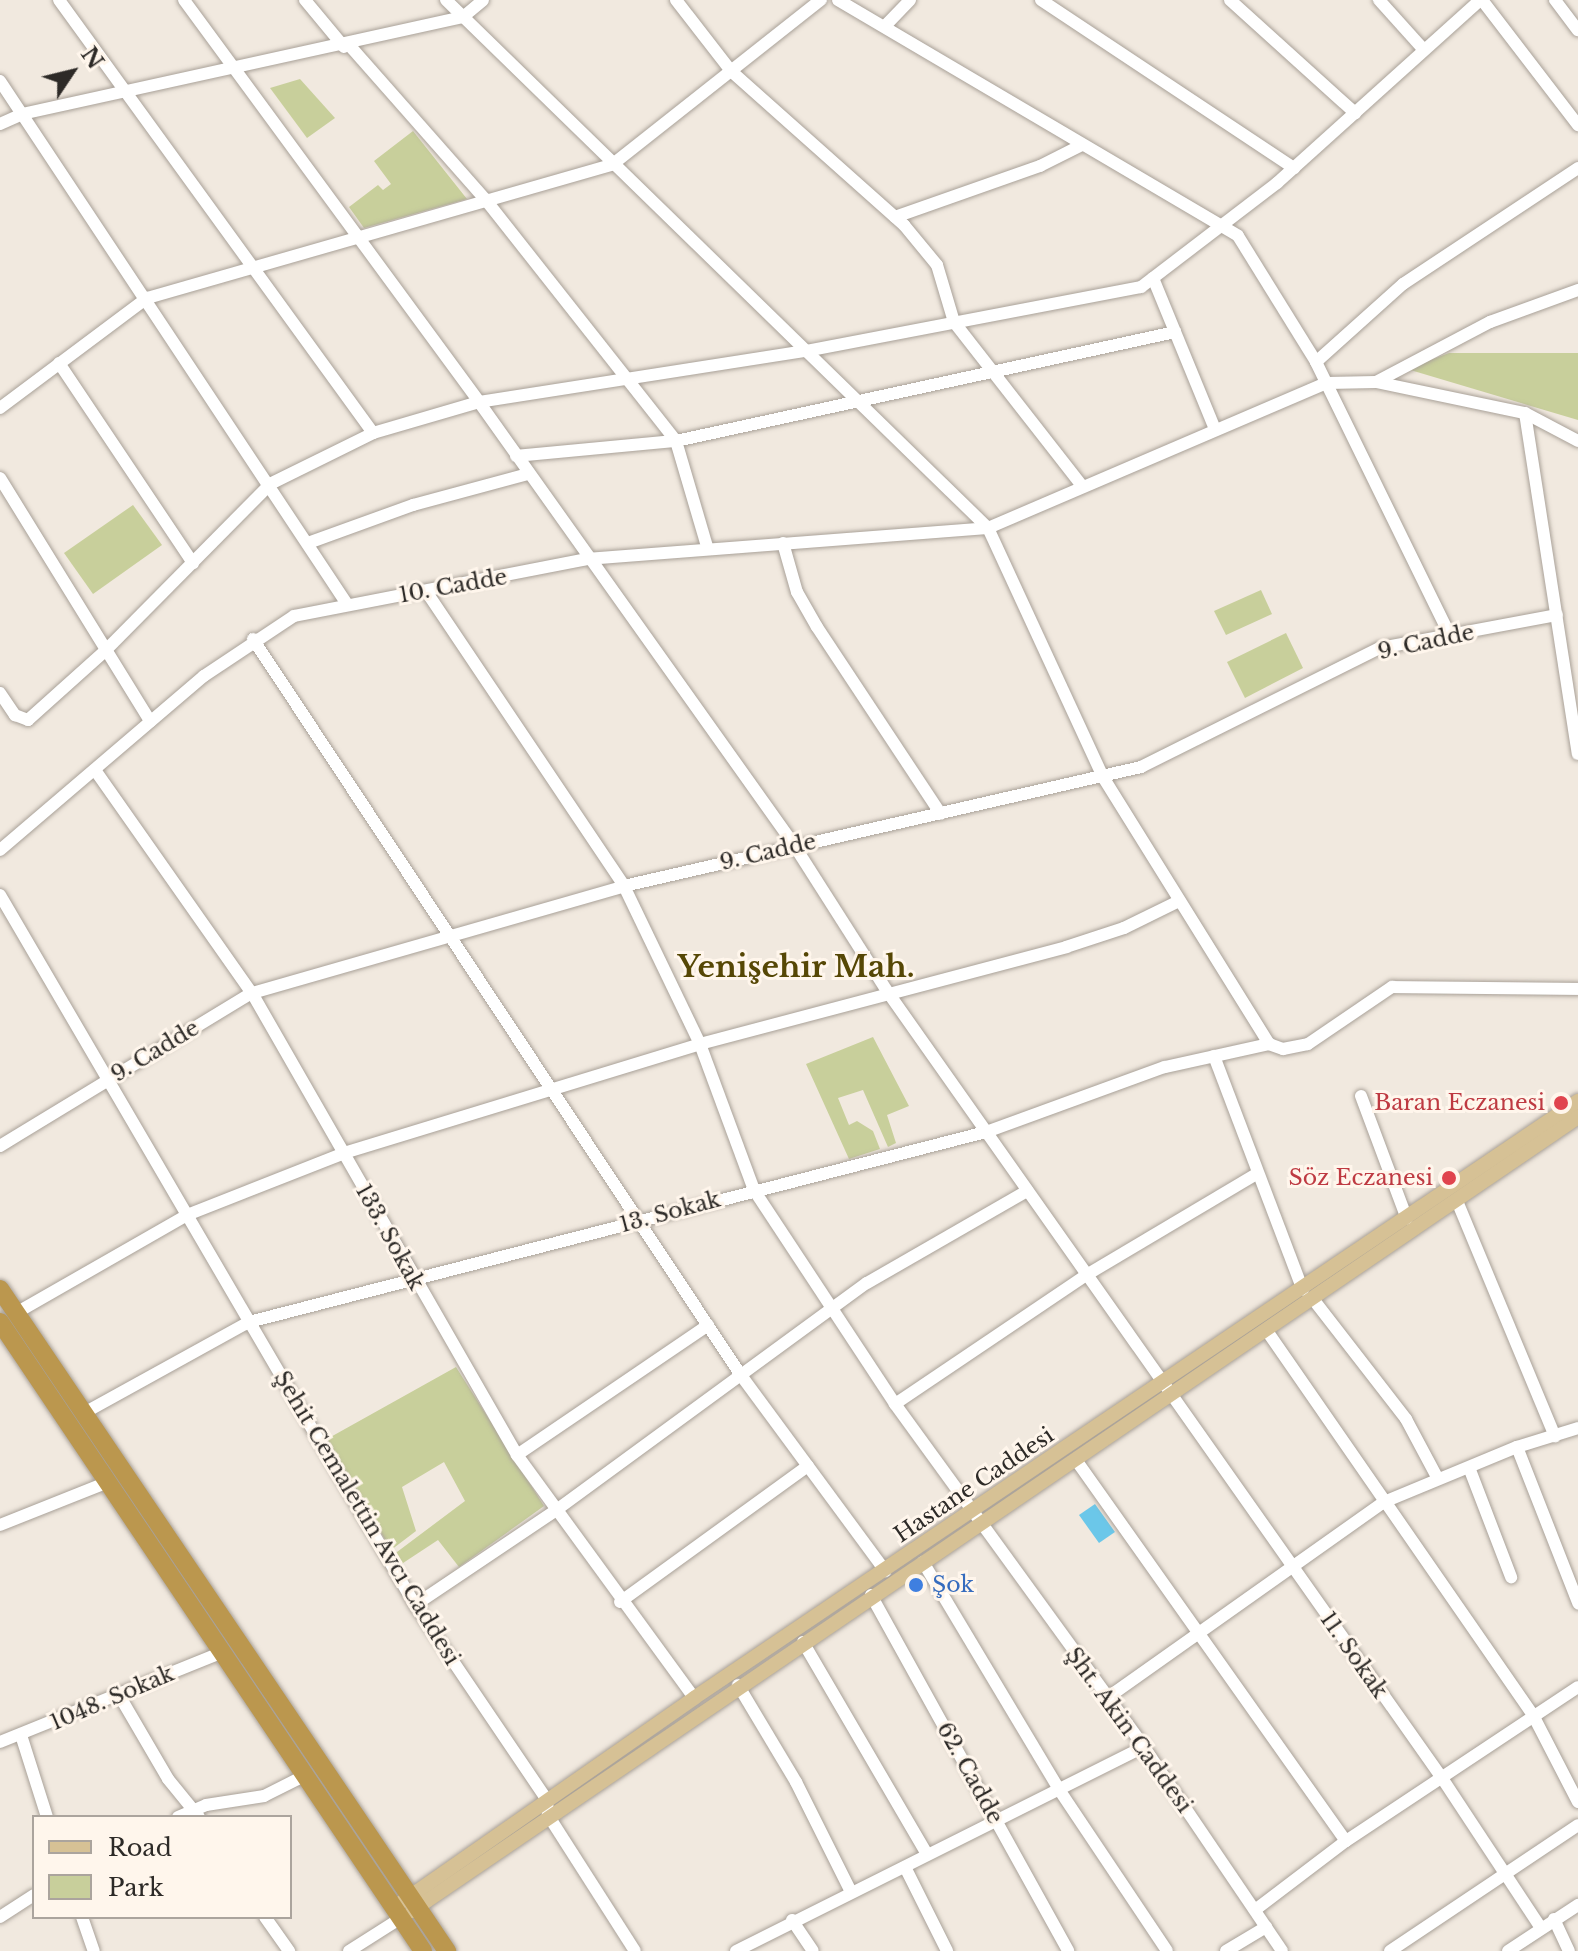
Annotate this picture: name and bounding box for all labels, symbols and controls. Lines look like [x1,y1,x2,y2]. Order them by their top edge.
north arrow [32,32,112,112]
text: N [75,42,109,74]
street label: 10. Cadde [397,564,509,608]
street label: 9. Cadde [1375,619,1477,665]
street label: 9. Cadde [717,828,819,876]
district label: Yenişehir Mah. [677,949,915,985]
street label: 9. Cadde [106,1014,204,1088]
place label: Baran Eczanesi [1374,1090,1545,1116]
marker: Baran Eczanesi [1552,1094,1570,1112]
place label: Söz Eczanesi [1289,1165,1433,1191]
marker: Söz Eczanesi [1440,1169,1458,1187]
street label: 133. Sokak [350,1179,430,1295]
street label: 13. Sokak [617,1186,723,1238]
street label: Şehit Cemalettin Avcı Caddesi [268,1366,466,1670]
street label: Hastane Caddesi [889,1422,1059,1548]
place label: Şok [932,1572,974,1598]
marker: Şok [907,1576,925,1594]
street label: 11. Sokak [1315,1607,1393,1703]
street label: Şht. Akin Caddesi [1060,1642,1198,1818]
street label: 1048. Sokak [46,1660,178,1736]
street label: 62. Cadde [931,1718,1009,1828]
legend [32,1815,292,1919]
text: Road [108,1833,172,1862]
text: Park [108,1873,164,1902]

